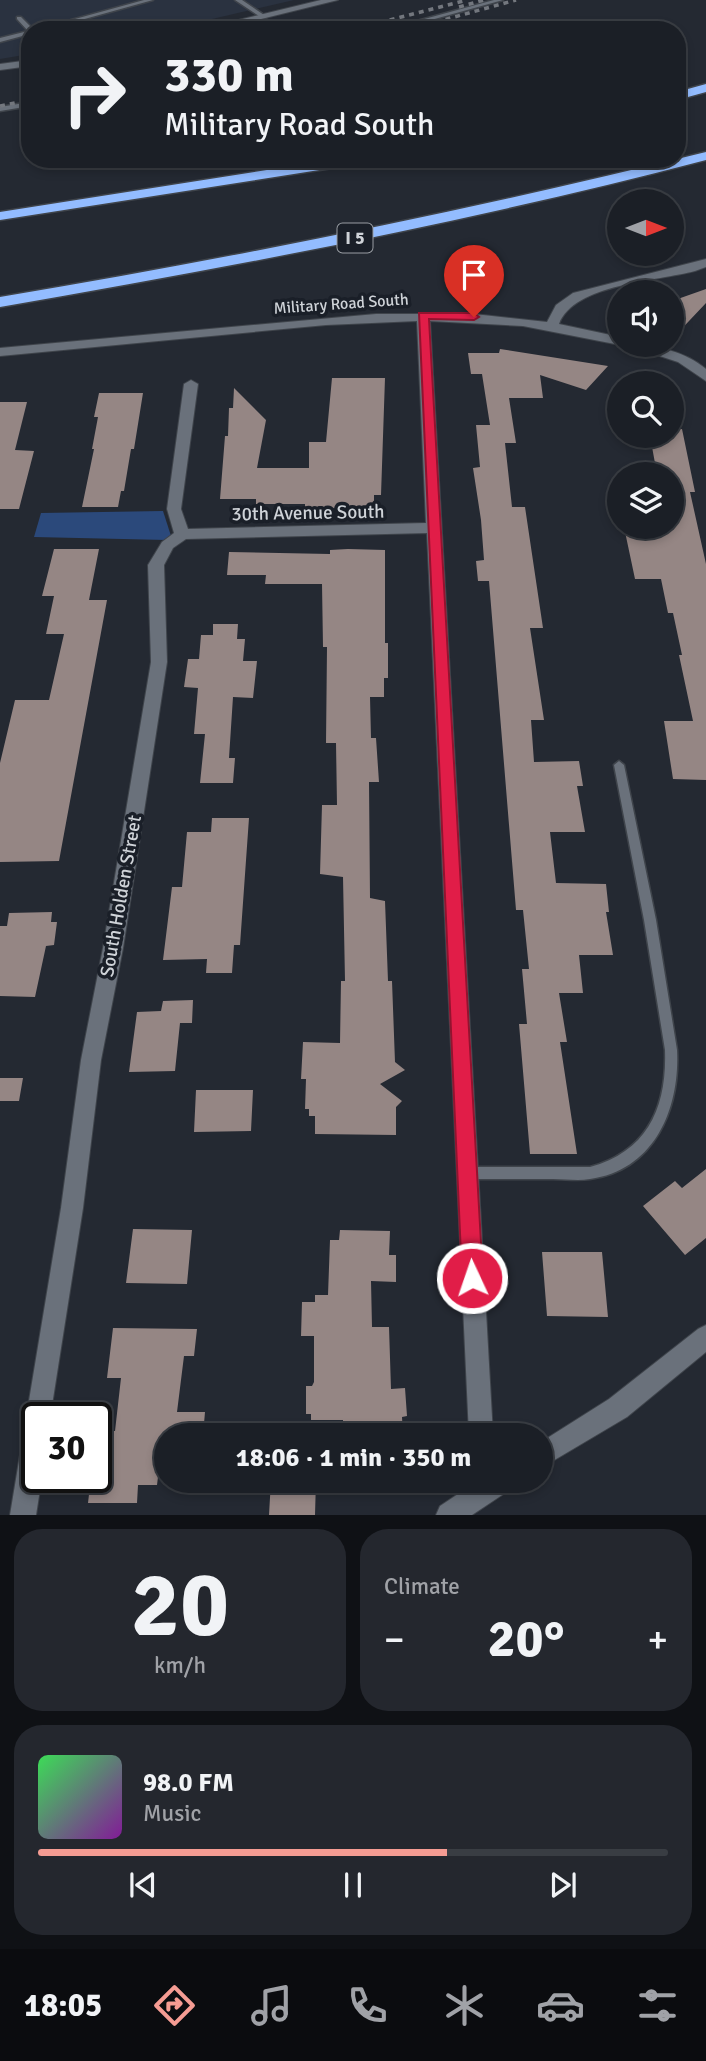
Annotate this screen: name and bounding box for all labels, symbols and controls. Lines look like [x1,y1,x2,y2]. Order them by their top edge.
text: 330 m [164,45,294,105]
icon: right [49,49,140,140]
text: Military Road South [164,105,434,144]
north arrow [607,189,684,266]
map controls [607,189,684,539]
road number: I 5 [338,224,372,252]
pin [444,245,504,317]
icon: arrive [455,256,493,294]
button: sound [607,280,684,357]
street label: Military Road South [273,289,409,319]
button: search [607,371,684,448]
button: layers [607,462,684,539]
street label: 30th Avenue South [231,500,385,526]
street label: South Holden Street [95,813,147,979]
position arrow [435,1241,509,1315]
speed limit sign: 30 [21,1402,112,1493]
text: 18:06 · 1 min · 350 m [236,1442,471,1474]
text: 20 [131,1549,229,1662]
text: Climate [384,1572,460,1601]
text: 20° [488,1607,564,1671]
text: − [384,1616,405,1663]
text: + [647,1616,668,1663]
text: km/h [154,1651,206,1680]
text: 98.0 FM [143,1767,234,1799]
text: Music [143,1799,201,1828]
icon: previous [124,1866,162,1904]
icon: pause [334,1866,372,1904]
icon: next [544,1866,582,1904]
icon: directions [150,1981,199,2030]
icon: music [247,1981,296,2030]
icon: phone [343,1981,392,2030]
icon: climate [440,1981,489,2030]
icon: car [536,1981,585,2030]
icon: filters [633,1981,682,2030]
text: 18:05 [24,1986,102,2025]

